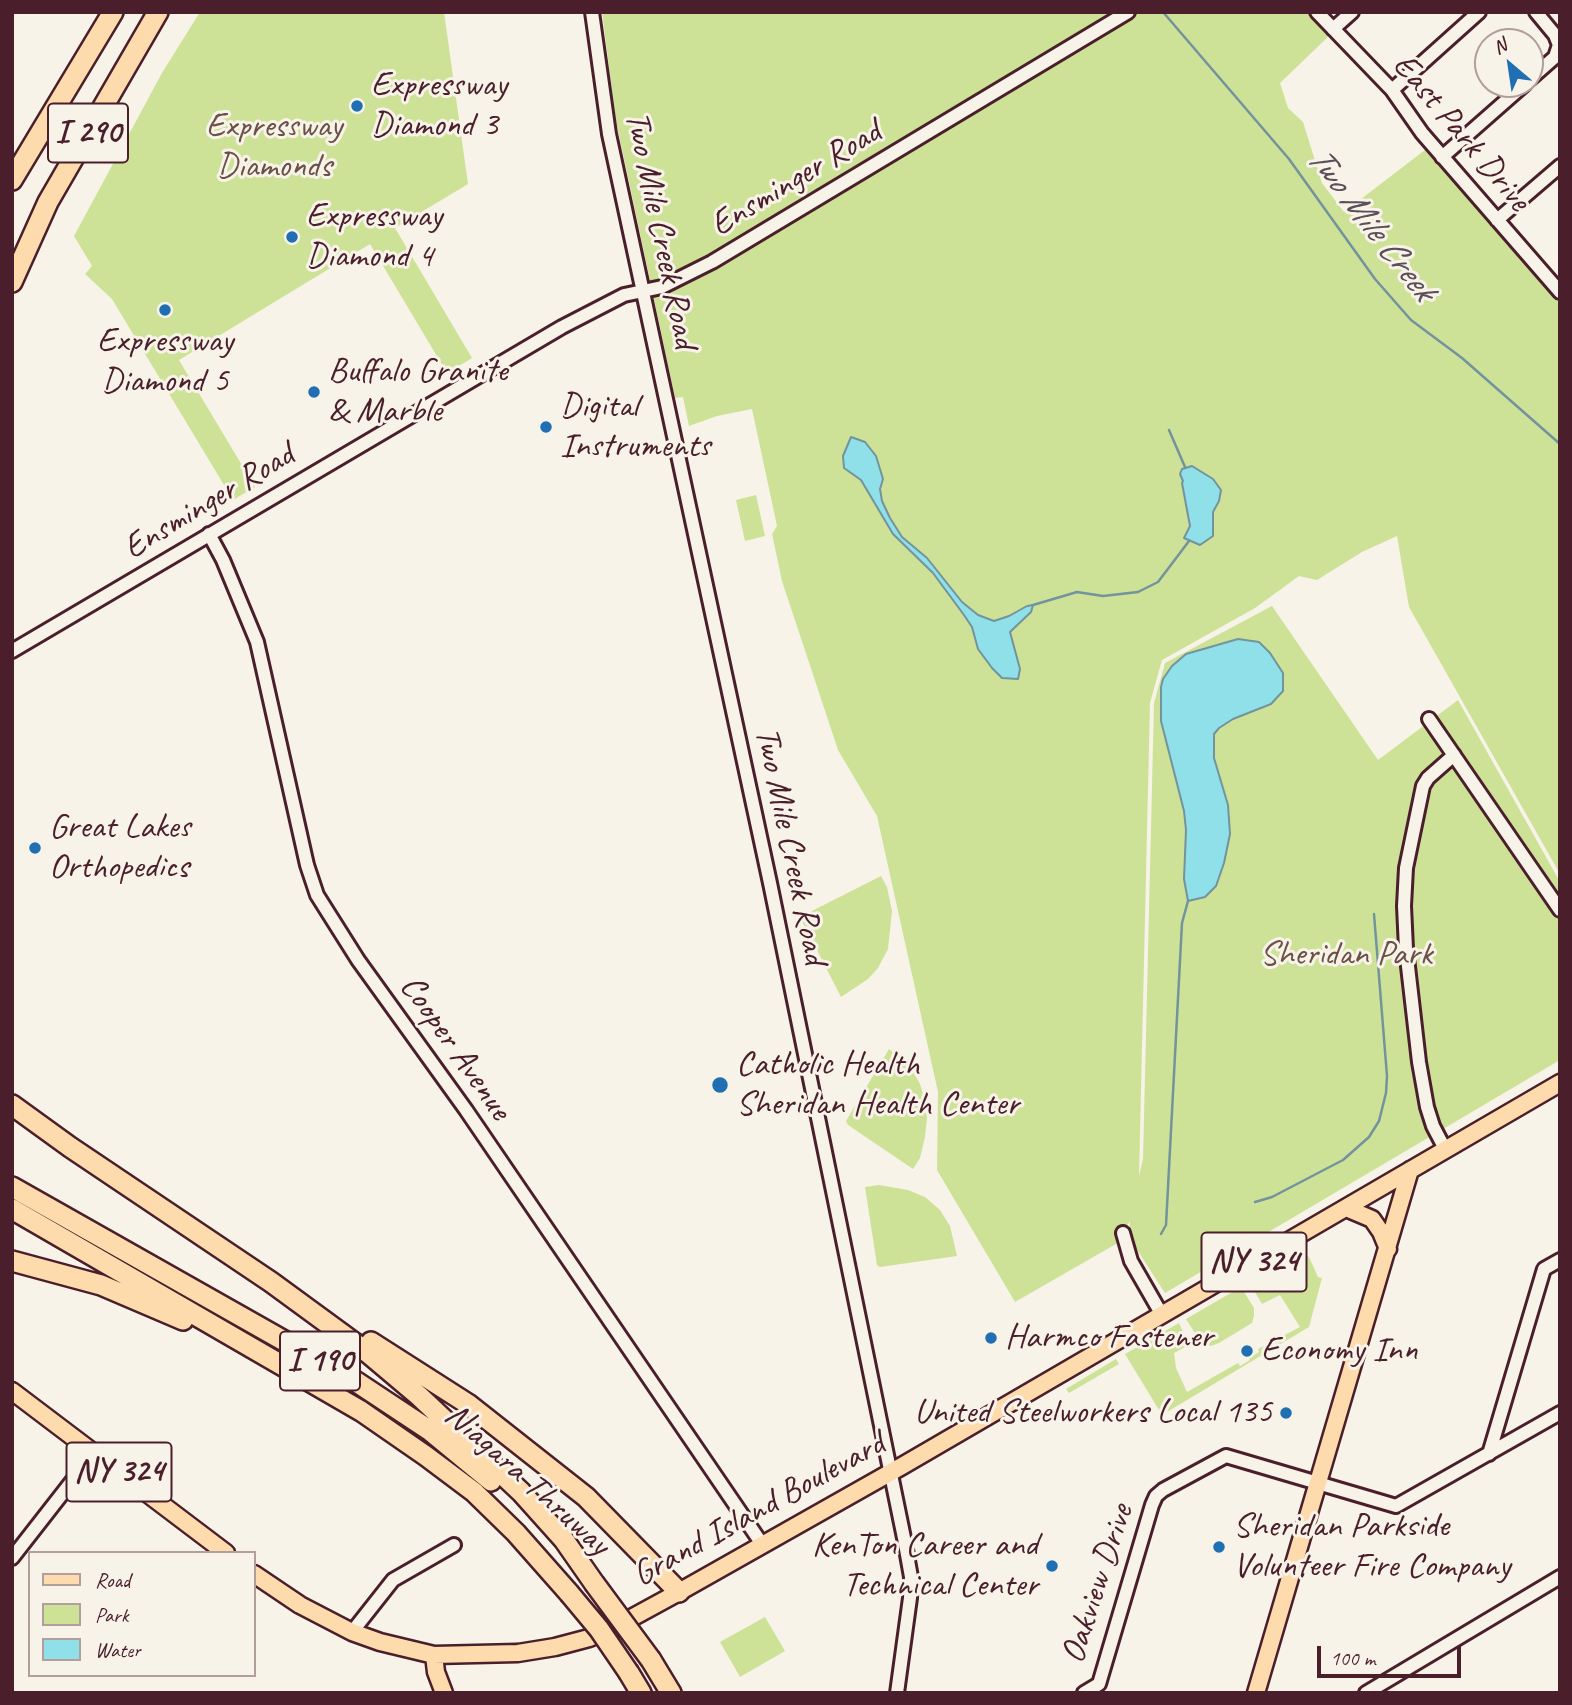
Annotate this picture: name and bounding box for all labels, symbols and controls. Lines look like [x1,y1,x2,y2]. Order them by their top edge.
north arrow [1474,28,1544,98]
text: N [1489,33,1511,60]
street label: East Park Drive [1383,46,1539,220]
place label: Expressway Diamond 3 [371,65,507,147]
marker: Expressway Diamond 3 [349,98,365,114]
road number: I 290 [48,104,128,162]
park label: Expressway Diamonds [206,106,342,188]
street label: Two Mile Creek Road [614,108,706,352]
street label: Ensminger Road [703,112,889,246]
water label: Two Mile Creek [1296,138,1444,310]
place label: Expressway Diamond 4 [306,196,442,278]
marker: Expressway Diamond 4 [284,229,300,245]
marker: Expressway Diamond 5 [157,302,173,318]
place label: Expressway Diamond 5 [97,321,233,403]
place label: Buffalo Granite & Marble [328,351,507,433]
marker: Buffalo Granite & Marble [306,384,322,400]
place label: Digital Instruments [560,386,711,468]
marker: Digital Instruments [538,419,554,435]
street label: Ensminger Road [116,435,302,569]
street label: Two Mile Creek Road [744,724,836,968]
place label: Great Lakes Orthopedics [49,807,190,889]
marker: Great Lakes Orthopedics [27,840,43,856]
park label: Sheridan Park [1260,934,1432,976]
street label: Cooper Avenue [390,967,520,1129]
place label: Catholic Health Sheridan Health Center [736,1044,1019,1126]
marker: Catholic Health Sheridan Health Center [710,1075,730,1095]
road number: NY 324 [1202,1232,1306,1292]
place label: Harmco Fastener [1005,1317,1213,1359]
marker: Harmco Fastener [983,1330,999,1346]
place label: Economy Inn [1261,1330,1418,1372]
road number: I 190 [280,1331,360,1390]
marker: Economy Inn [1239,1343,1255,1359]
place label: United Steelworkers Local 135 [914,1392,1272,1434]
street label: Niagara Thruway [436,1395,618,1565]
marker: United Steelworkers Local 135 [1278,1405,1294,1421]
street label: Grand Island Boulevard [626,1423,892,1597]
road number: NY 324 [66,1442,172,1502]
street label: Oakview Drive [1053,1499,1143,1669]
place label: Sheridan Parkside Volunteer Fire Company [1233,1506,1510,1588]
place label: KenTon Career and Technical Center [812,1525,1038,1607]
marker: Sheridan Parkside Volunteer Fire Company [1211,1539,1227,1555]
legend [28,1551,256,1677]
marker: KenTon Career and Technical Center [1044,1558,1060,1574]
text: Road [95,1567,130,1593]
text: Park [95,1602,128,1628]
scale bar [1320,1632,1464,1676]
text: Water [95,1637,141,1663]
text: 100 m [1330,1645,1375,1671]

